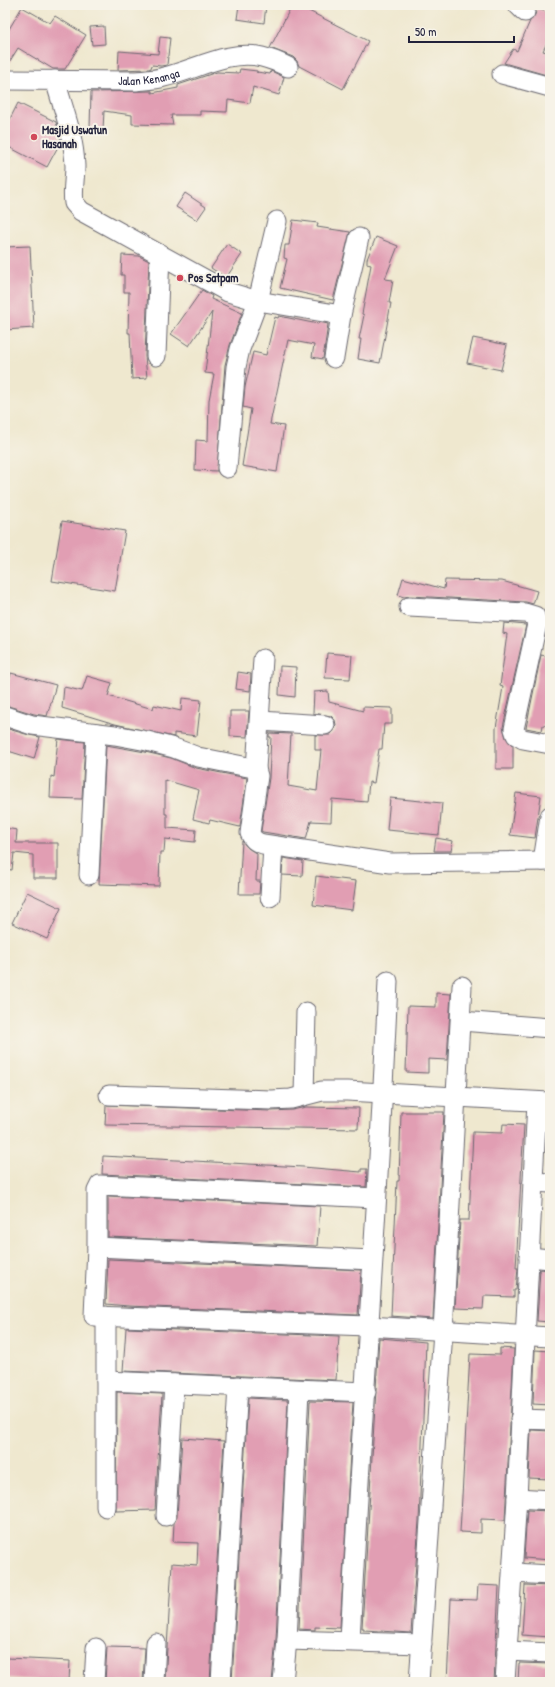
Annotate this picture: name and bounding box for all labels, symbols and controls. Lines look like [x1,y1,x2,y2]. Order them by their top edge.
scale bar [409,18,514,44]
text: 50 m [415,23,436,40]
street label: Jalan Kenanga [118,64,182,89]
place label: Masjid Uswatun Hasanah [42,121,108,152]
marker: Masjid Uswatun Hasanah [29,132,39,142]
place label: Pos Satpam [188,269,238,287]
marker: Pos Satpam [175,273,185,283]

